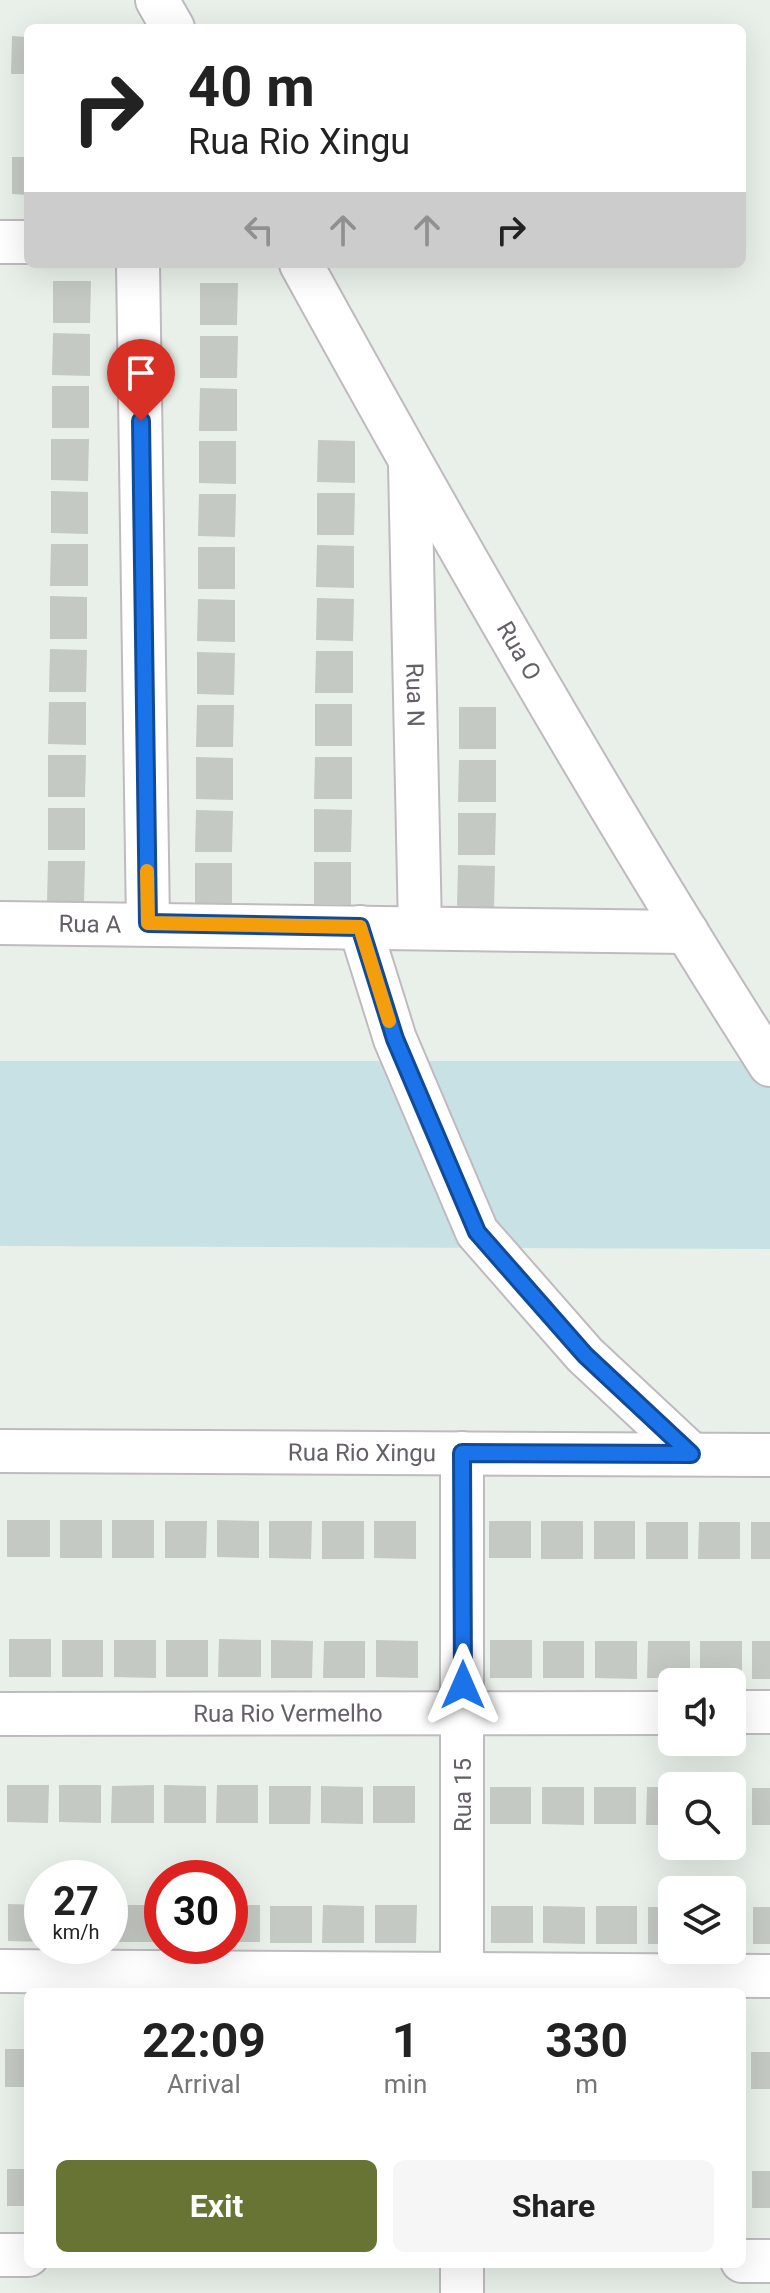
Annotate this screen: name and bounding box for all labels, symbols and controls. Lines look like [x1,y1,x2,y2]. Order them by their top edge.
text: 40 m [188,54,315,120]
icon: right [56,56,160,160]
text: Rua Rio Xingu [188,121,410,163]
icon: left [237,208,281,252]
icon: ahead [321,208,365,252]
icon: ahead [405,208,449,252]
icon: right [489,208,533,252]
pin [107,339,175,421]
icon: arrive [119,351,163,395]
street label: Rua O [491,616,547,685]
street label: Rua N [400,663,430,727]
street label: Rua A [58,910,122,939]
street label: Rua Rio Xingu [288,1438,436,1467]
position arrow [421,1643,505,1727]
map controls [658,1668,746,1964]
button: sound [658,1668,746,1756]
street label: Rua Rio Vermelho [193,1699,383,1728]
street label: Rua 15 [449,1758,477,1832]
button: search [658,1772,746,1860]
speed limit sign: 30 [144,1860,248,1964]
button: layers [658,1876,746,1964]
text: 27 [53,1878,99,1925]
text: km/h [53,1920,99,1944]
text: 22:09 [142,2012,266,2069]
text: 1 [392,2012,419,2069]
text: 330 [545,2012,628,2069]
text: Arrival [167,2069,241,2099]
text: min [384,2069,427,2099]
text: m [575,2069,598,2099]
button: Exit [56,2160,377,2252]
button: Share [393,2160,714,2252]

